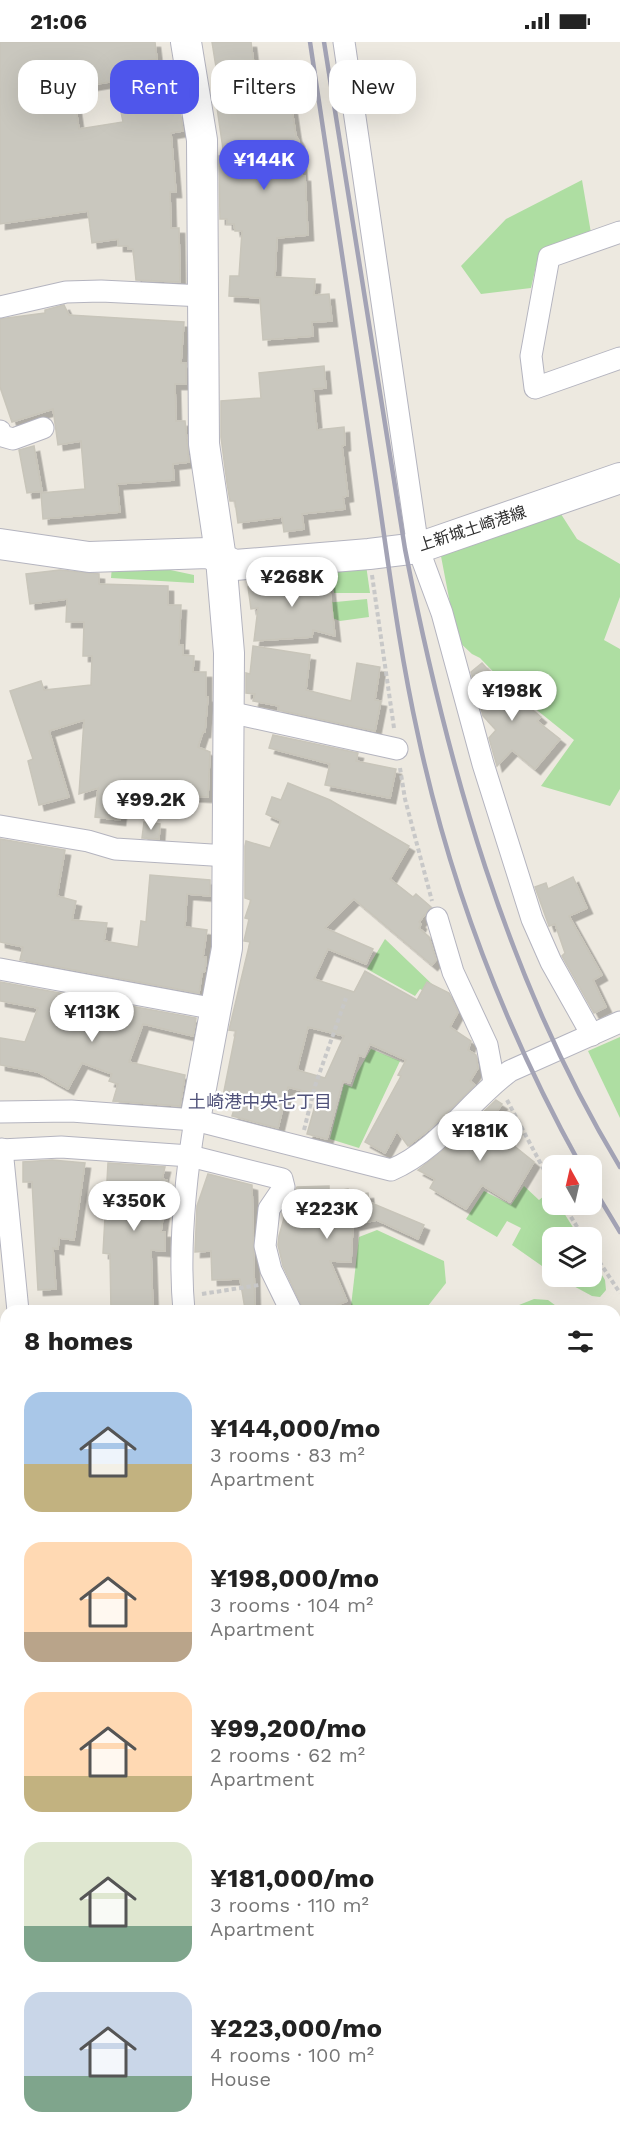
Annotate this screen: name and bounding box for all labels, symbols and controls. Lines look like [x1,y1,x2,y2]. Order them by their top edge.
text: 21:06 [30,9,87,34]
chip: Buy [18,60,98,114]
chip: Rent [110,60,199,114]
chip: Filters [211,60,317,114]
chip: New [329,60,416,114]
pin: ¥144K [222,140,306,191]
text: ¥144K [233,147,295,171]
street label: 上新城土崎港線 [416,502,528,555]
pin: ¥268K [250,557,334,608]
text: ¥268K [260,564,324,588]
pin: ¥198K [470,671,554,722]
text: ¥198K [482,678,542,702]
pin: ¥99.2K [102,780,200,831]
text: ¥99.2K [116,787,186,811]
pin: ¥113K [50,992,134,1043]
text: ¥113K [64,999,120,1023]
district label: 土崎港中央七丁目 [188,1091,332,1112]
pin: ¥181K [438,1111,522,1162]
text: ¥181K [452,1118,508,1142]
north arrow [542,1155,602,1215]
map controls [542,1155,602,1287]
pin: ¥350K [92,1181,176,1232]
text: ¥350K [102,1188,166,1212]
pin: ¥223K [285,1189,369,1240]
text: ¥223K [296,1196,358,1220]
button: layers [542,1227,602,1287]
icon: filters [564,1325,597,1358]
text: 8 homes [24,1326,133,1356]
text: ¥144,000/mo [210,1413,380,1443]
icon: home [72,1416,144,1488]
text: 3 rooms · 83 m² [210,1443,365,1467]
text: Apartment [210,1467,314,1491]
text: ¥198,000/mo [210,1563,379,1593]
icon: home [72,1566,144,1638]
text: 3 rooms · 104 m² [210,1593,373,1617]
text: Apartment [210,1617,314,1641]
text: ¥99,200/mo [210,1713,366,1743]
icon: home [72,1716,144,1788]
text: 2 rooms · 62 m² [210,1743,365,1767]
text: Apartment [210,1767,314,1791]
text: ¥181,000/mo [210,1863,374,1893]
icon: home [72,1866,144,1938]
text: 3 rooms · 110 m² [210,1893,369,1917]
text: Apartment [210,1917,314,1941]
text: ¥223,000/mo [210,2013,382,2043]
icon: home [72,2016,144,2088]
text: 4 rooms · 100 m² [210,2043,374,2067]
text: House [210,2067,271,2091]

